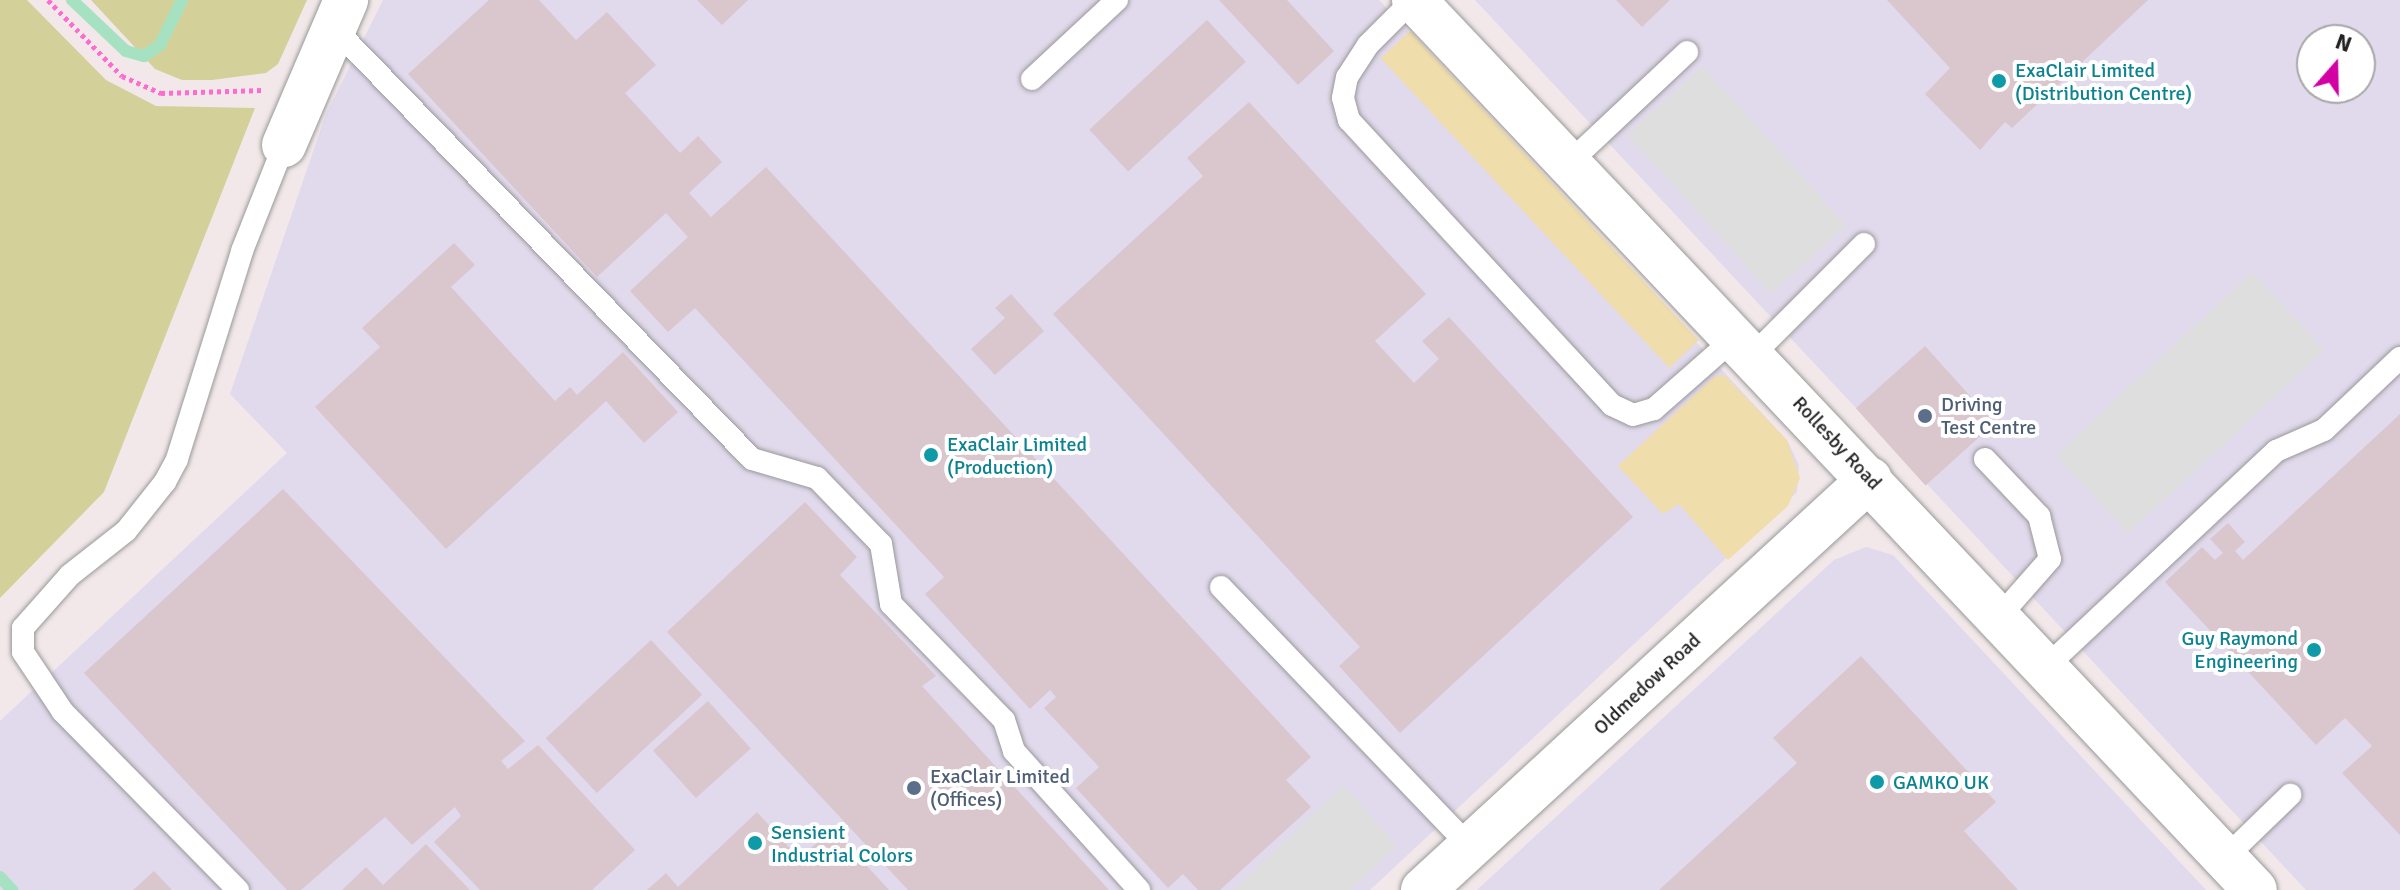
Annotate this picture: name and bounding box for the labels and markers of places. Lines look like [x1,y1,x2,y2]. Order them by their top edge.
place label: ExaClair Limited (Distribution Centre) [2015,58,2192,105]
marker: ExaClair Limited (Distribution Centre) [1990,72,2008,90]
place label: Driving Test Centre [1941,392,2036,439]
marker: Driving Test Centre [1916,407,1934,425]
place label: ExaClair Limited (Production) [947,432,1087,479]
marker: ExaClair Limited (Production) [922,446,940,464]
place label: Guy Raymond Engineering [2181,626,2298,673]
marker: Guy Raymond Engineering [2305,641,2323,659]
place label: ExaClair Limited (Offices) [930,764,1070,811]
place label: GAMKO UK [1893,770,1989,794]
marker: GAMKO UK [1868,773,1886,791]
marker: ExaClair Limited (Offices) [905,779,923,797]
place label: Sensient Industrial Colors [771,820,913,867]
marker: Sensient Industrial Colors [746,834,764,852]

